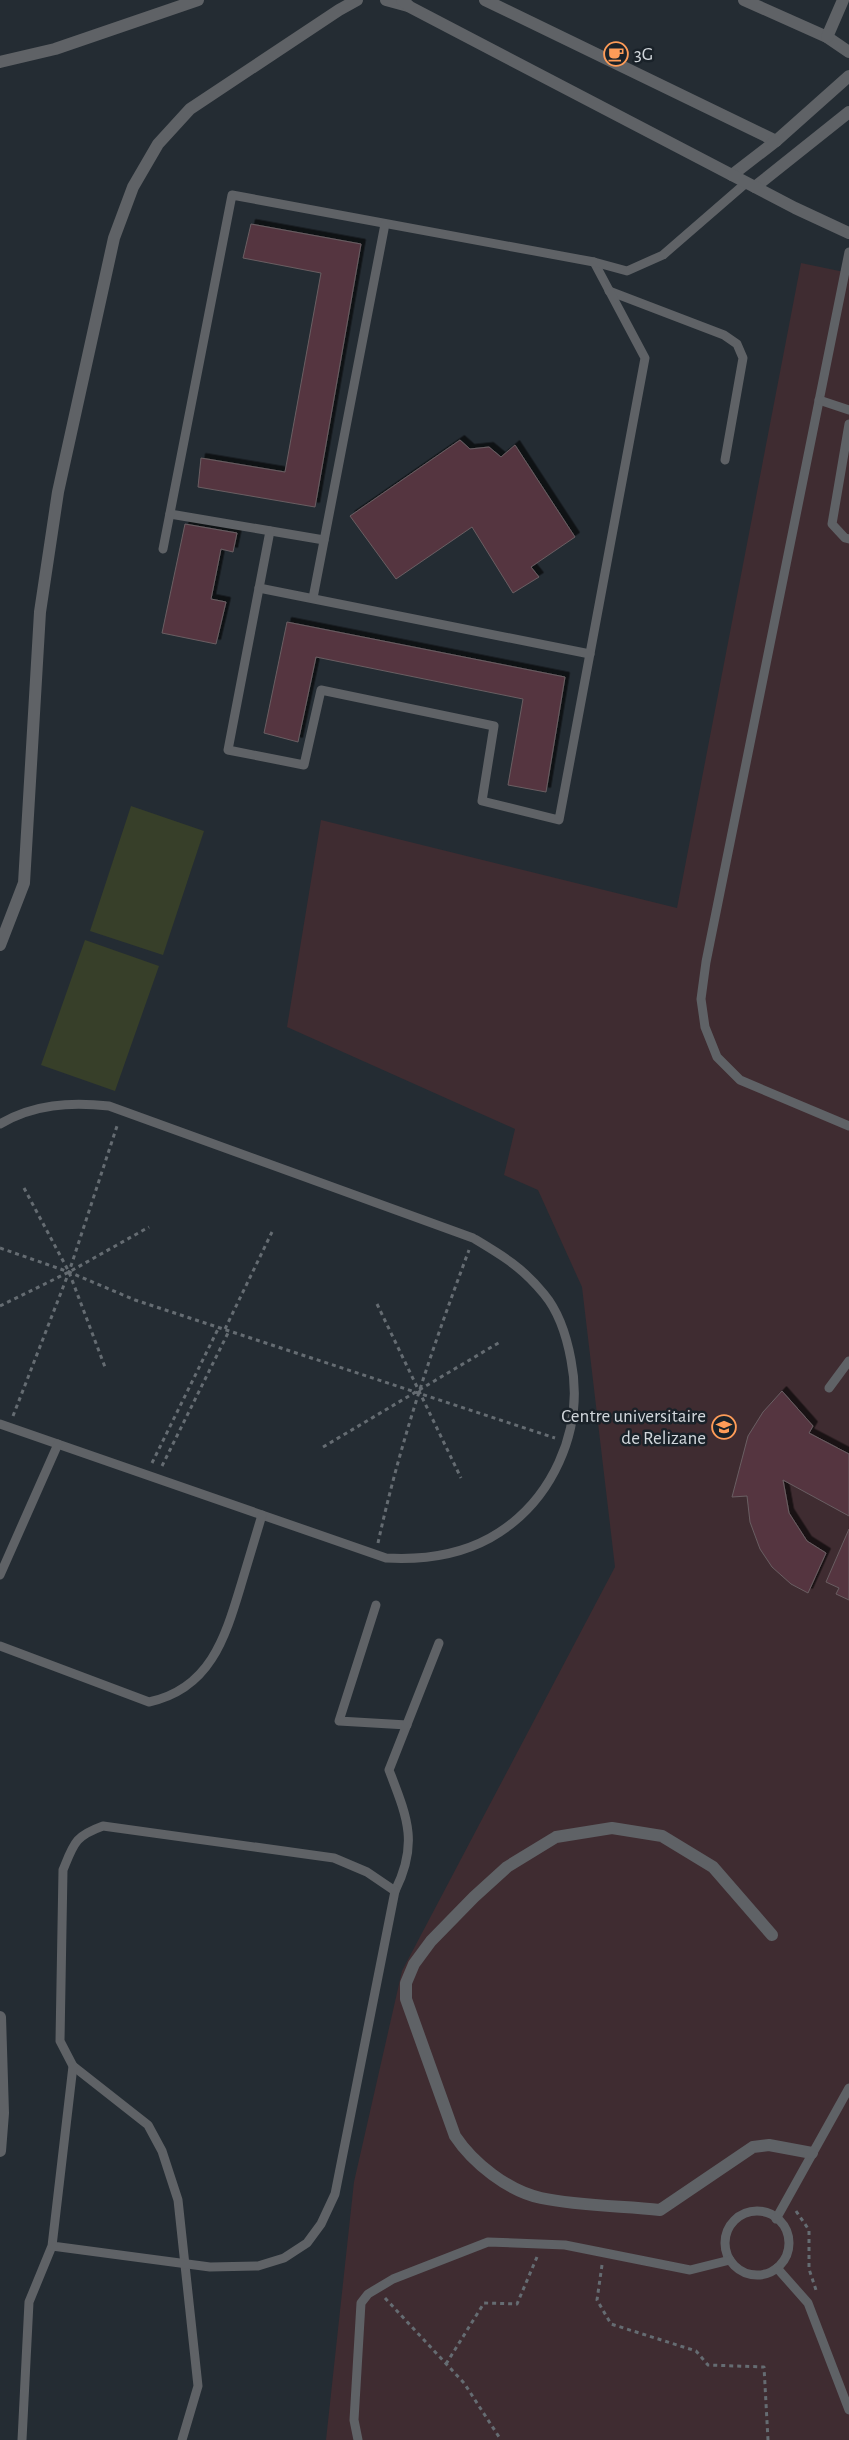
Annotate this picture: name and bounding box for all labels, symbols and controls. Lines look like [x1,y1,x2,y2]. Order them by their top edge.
cafe icon: 3G [603,41,629,67]
place label: 3G [634,45,653,64]
place label: Centre universitaire de Relizane [561,1407,706,1448]
school or university icon: Centre universitaire de Relizane [711,1414,737,1440]

